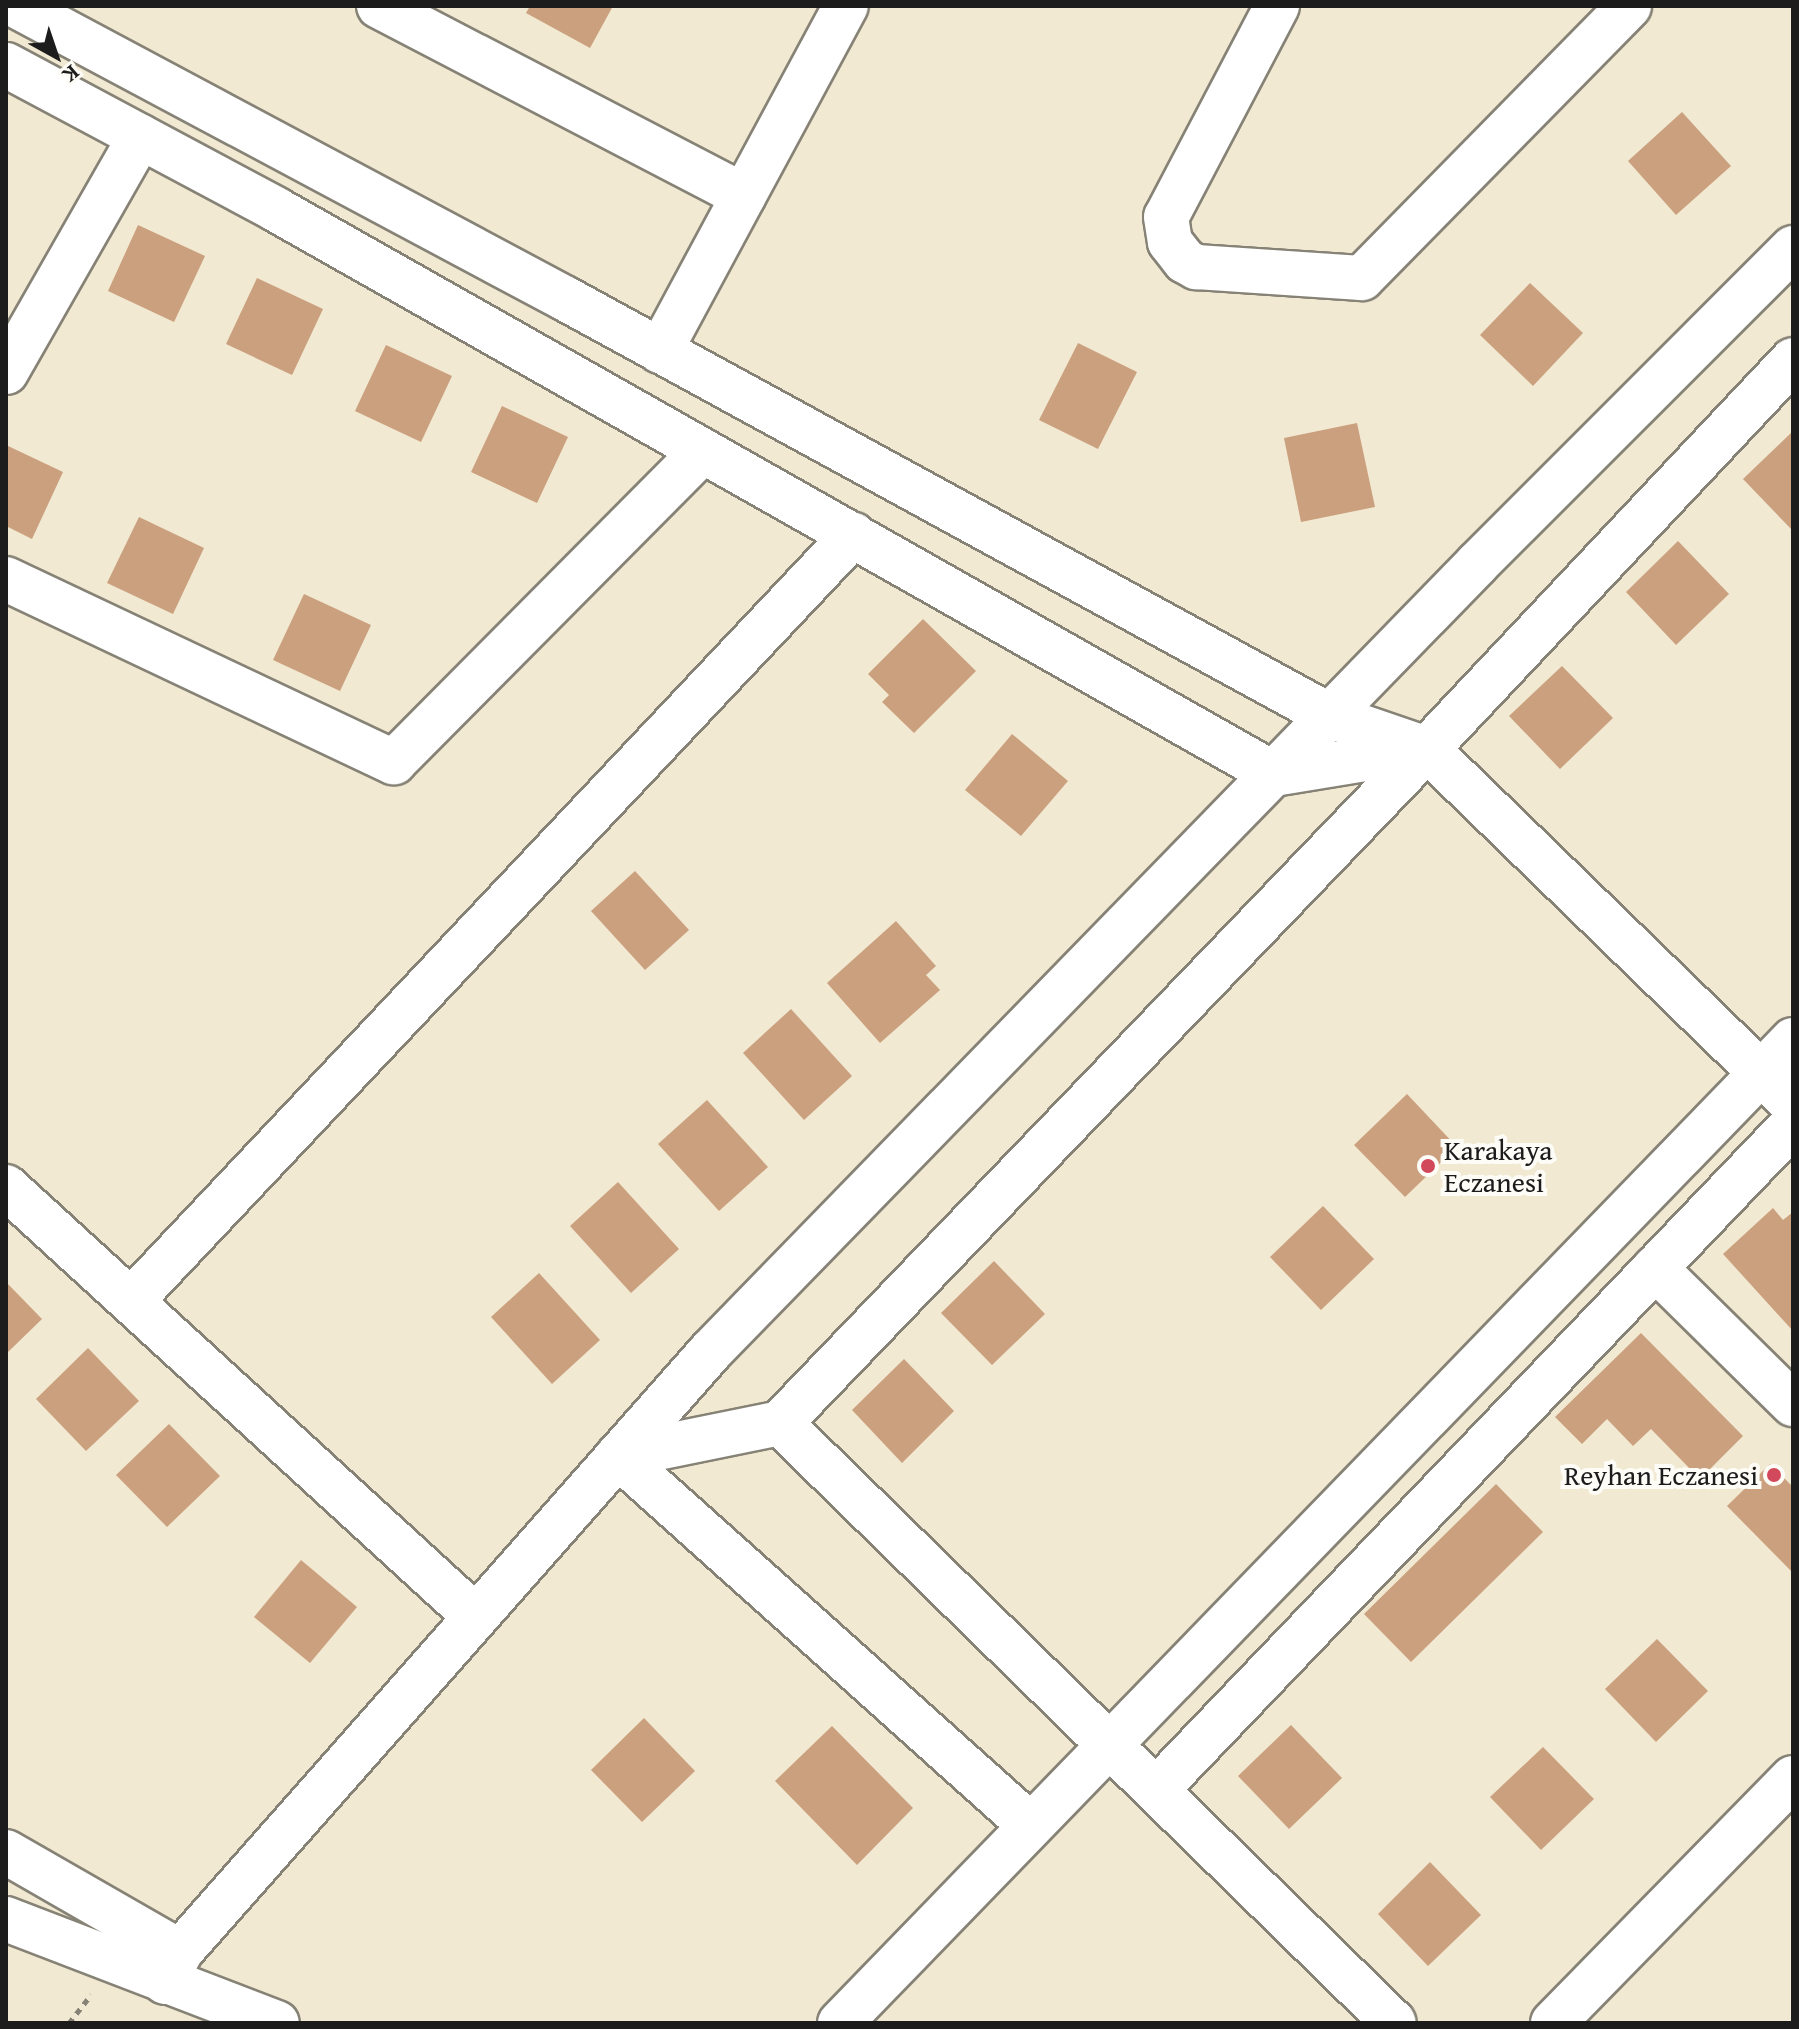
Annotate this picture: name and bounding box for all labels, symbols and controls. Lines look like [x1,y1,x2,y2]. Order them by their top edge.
north arrow [16,16,96,96]
text: K [56,58,87,91]
place label: Karakaya Eczanesi [1444,1133,1553,1199]
marker: Karakaya Eczanesi [1419,1157,1437,1175]
place label: Reyhan Eczanesi [1564,1458,1758,1492]
marker: Reyhan Eczanesi [1765,1466,1783,1484]

